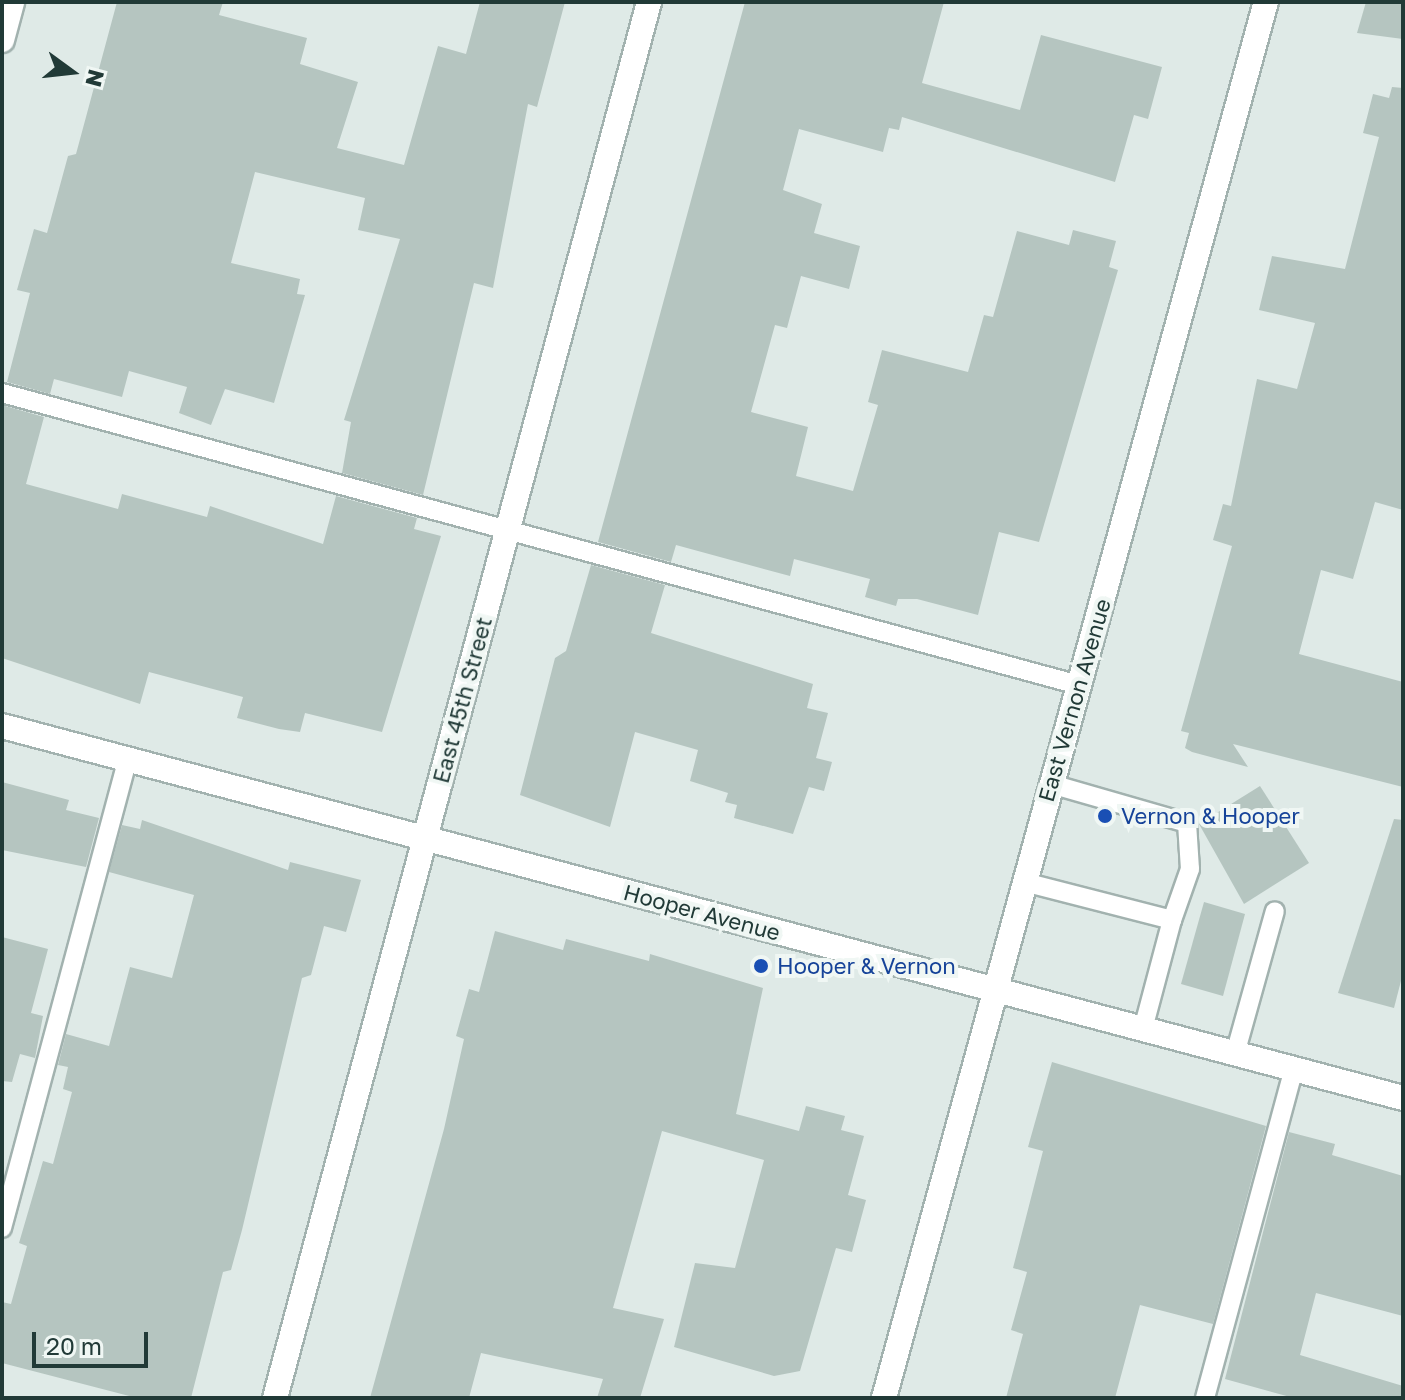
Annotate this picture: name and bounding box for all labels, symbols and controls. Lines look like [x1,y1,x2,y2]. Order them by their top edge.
north arrow [32,32,112,112]
text: N [80,67,111,90]
street label: East Vernon Avenue [1032,596,1116,804]
street label: East 45th Street [427,614,497,786]
place label: Vernon & Hooper [1121,803,1300,829]
marker: Vernon & Hooper [1096,807,1114,825]
street label: Hooper Avenue [621,878,783,946]
place label: Hooper & Vernon [777,953,956,979]
marker: Hooper & Vernon [752,957,770,975]
scale bar [36,1316,152,1366]
text: 20 m [46,1331,102,1360]

